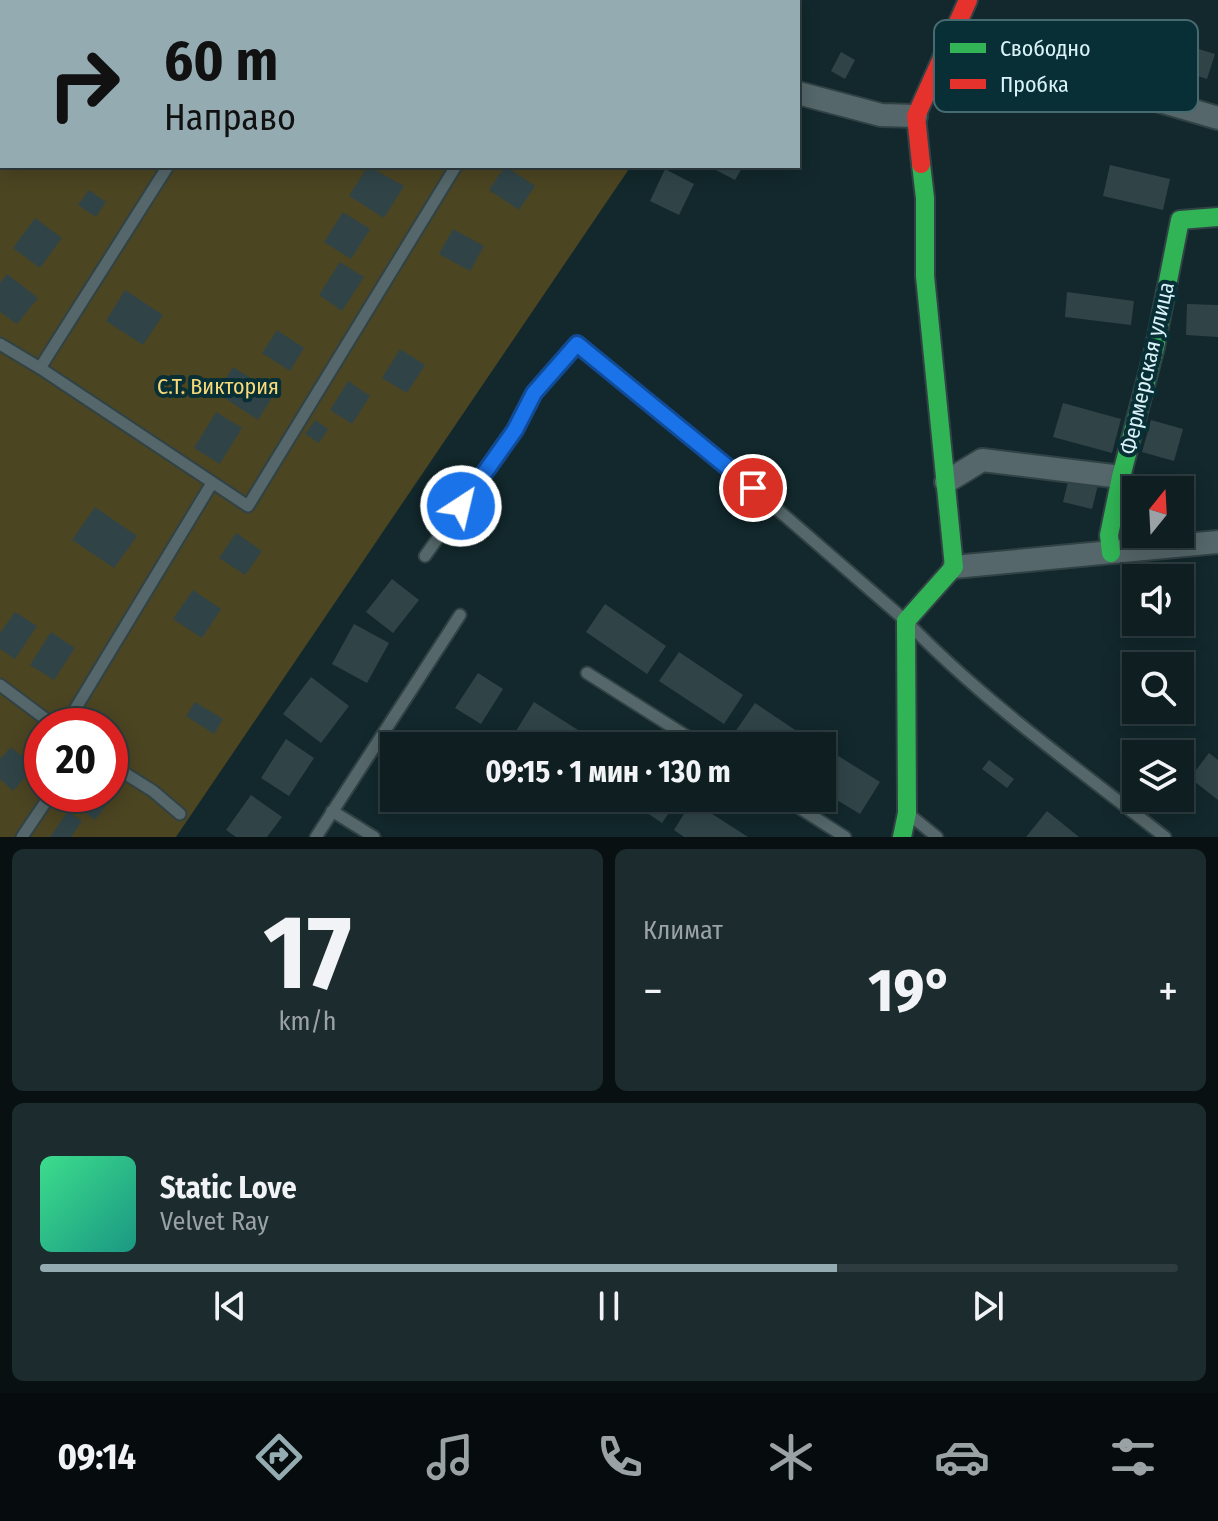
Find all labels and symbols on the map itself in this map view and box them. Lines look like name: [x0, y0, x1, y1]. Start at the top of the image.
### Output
legend: [934, 20, 1198, 112]
text: Свободно: [1000, 35, 1091, 62]
text: Пробка: [1000, 71, 1069, 98]
street label: Фермерская улица: [1114, 279, 1180, 457]
park label: С.Т. Виктория: [157, 373, 279, 400]
pin: [719, 454, 787, 522]
position arrow: [419, 464, 503, 548]
north arrow: [1122, 476, 1194, 548]
speed limit sign: 20: [24, 708, 128, 812]

